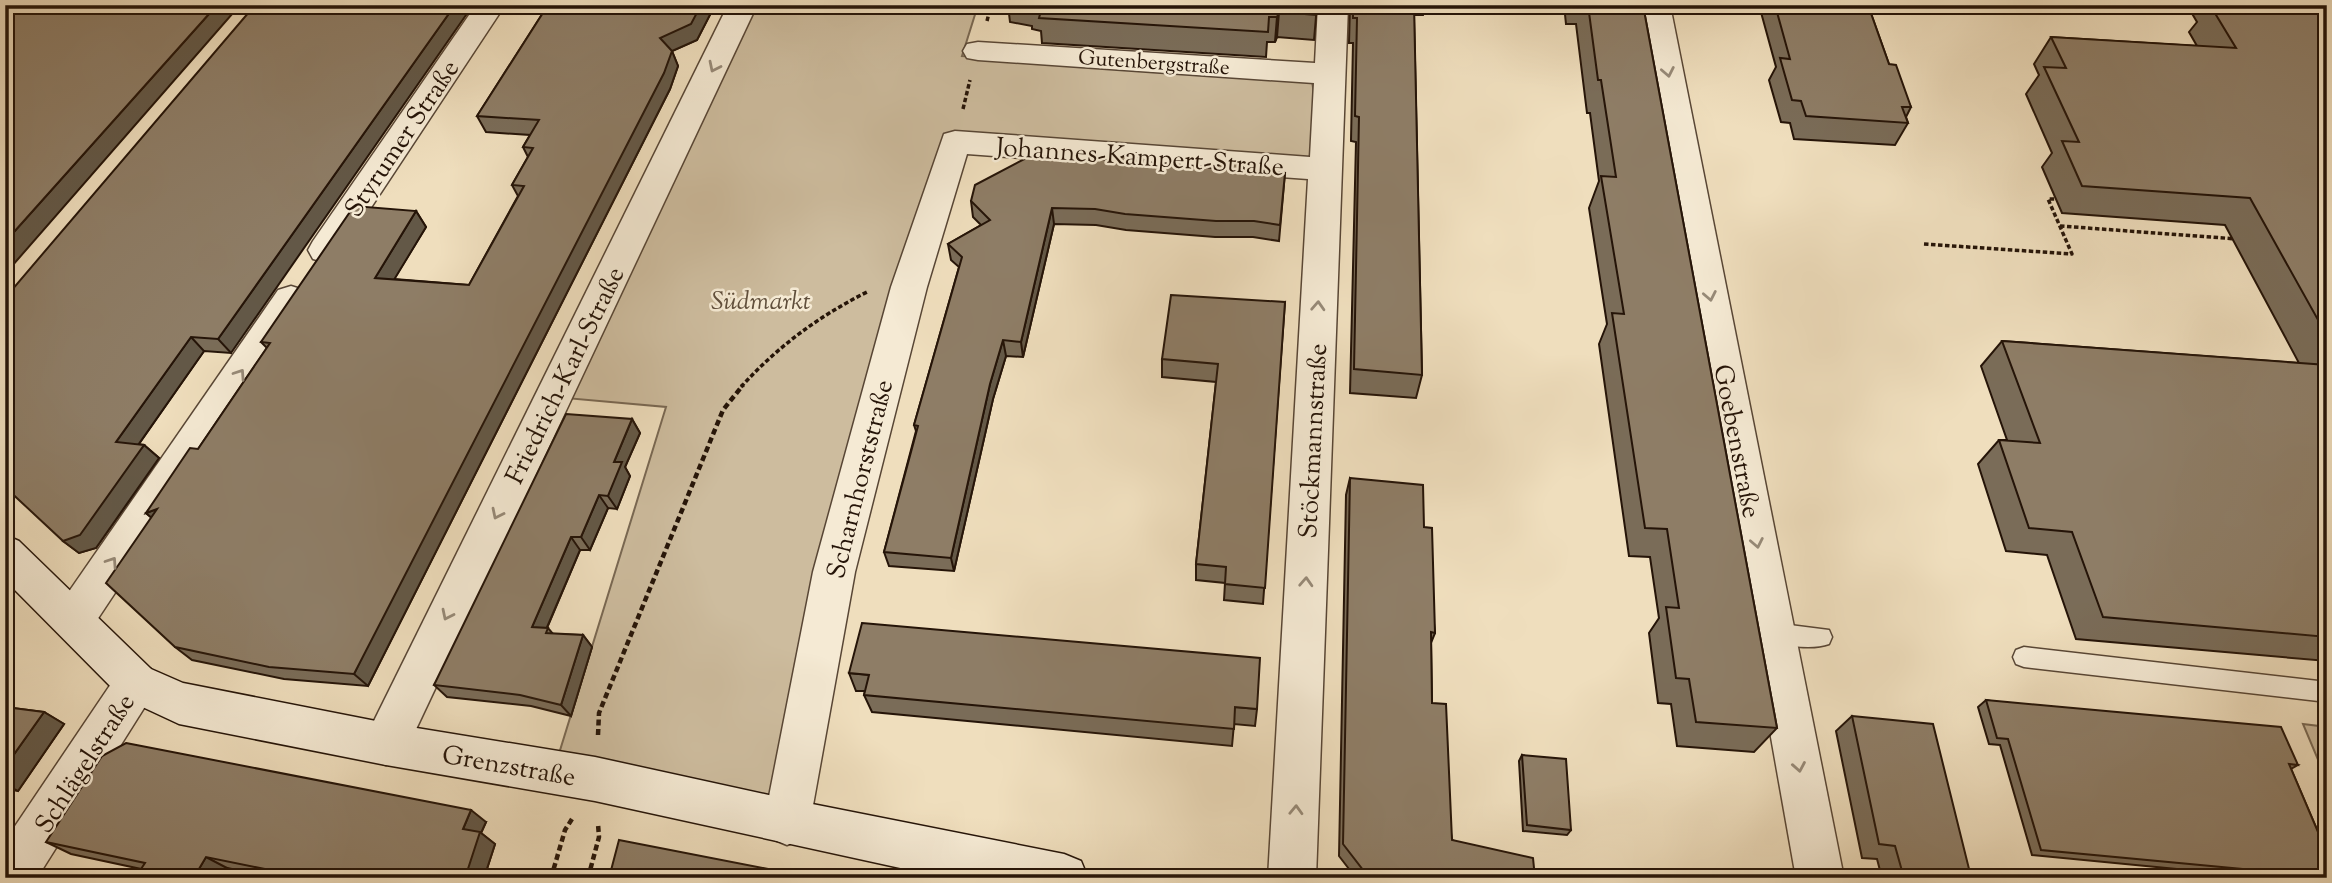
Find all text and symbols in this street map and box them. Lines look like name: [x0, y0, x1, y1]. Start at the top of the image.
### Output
street label: Gutenbergstraße: [1077, 44, 1231, 84]
street label: Styrumer Straße: [337, 53, 469, 225]
one-way arrow: [708, 60, 722, 72]
one-way arrow: [1660, 66, 1675, 78]
street label: Johannes-Kampert-Straße: [993, 130, 1285, 187]
street label: Friedrich-Karl-Straße: [497, 261, 635, 491]
park label: Südmarkt: [711, 284, 811, 321]
one-way arrow: [1702, 290, 1717, 302]
one-way arrow: [1311, 300, 1326, 311]
street label: Stöckmannstraße: [1291, 343, 1338, 540]
street label: Goebenstraße: [1703, 362, 1769, 521]
one-way arrow: [232, 369, 244, 382]
street label: Scharnhorststraße: [819, 376, 904, 583]
one-way arrow: [491, 507, 505, 519]
one-way arrow: [1749, 537, 1764, 549]
one-way arrow: [104, 557, 116, 570]
one-way arrow: [1298, 577, 1313, 588]
one-way arrow: [441, 608, 455, 620]
street label: Schlägelstraße: [27, 687, 145, 841]
street label: Grenzstraße: [439, 738, 578, 797]
one-way arrow: [1791, 761, 1806, 773]
one-way arrow: [1288, 804, 1303, 815]

